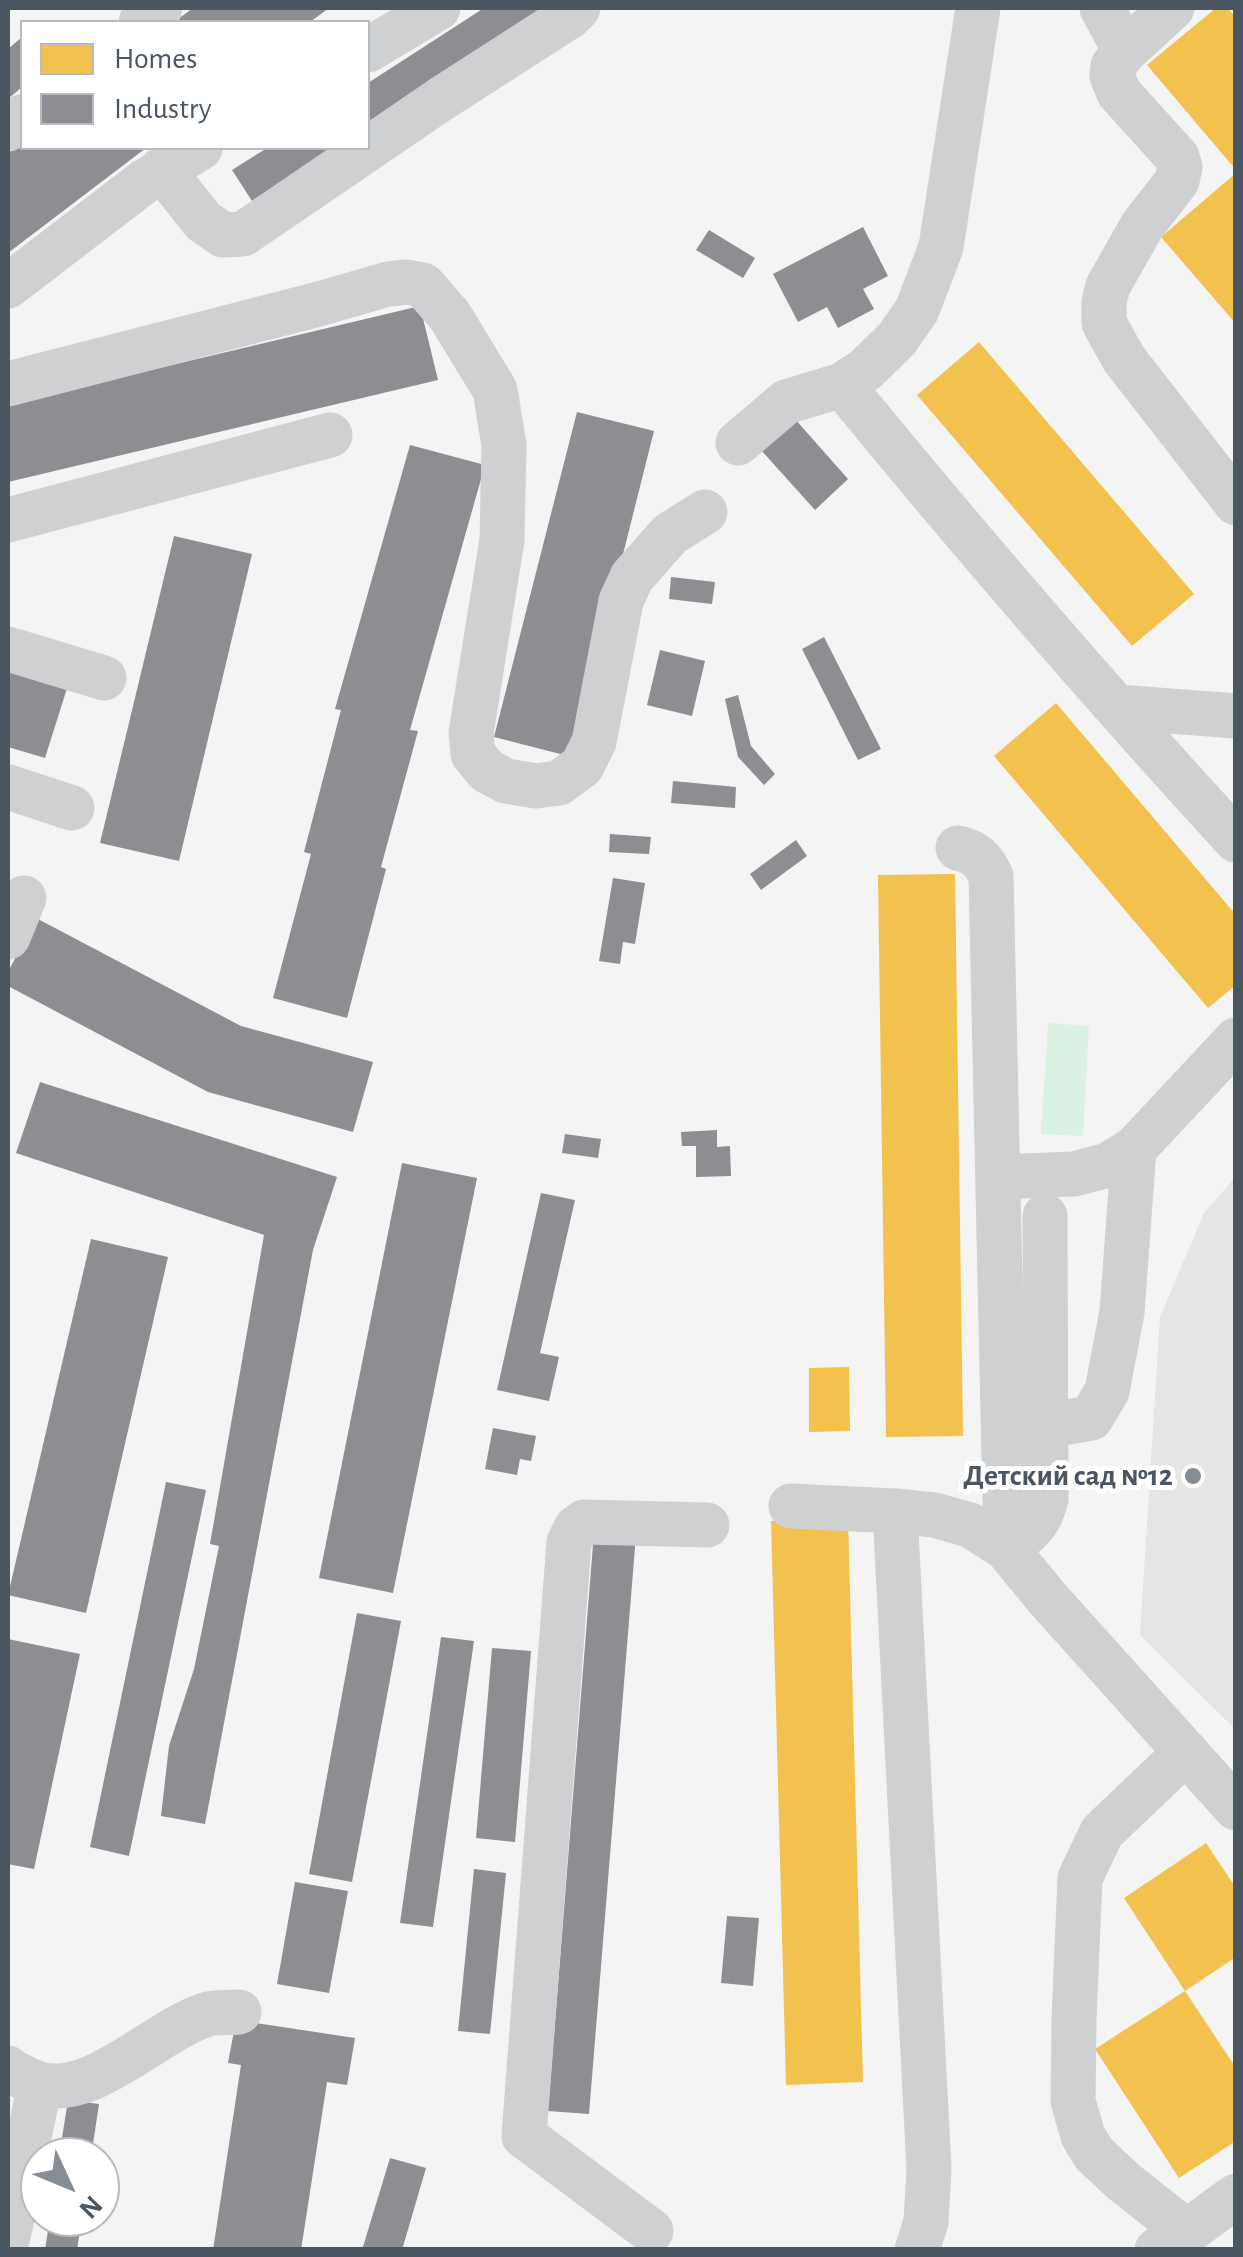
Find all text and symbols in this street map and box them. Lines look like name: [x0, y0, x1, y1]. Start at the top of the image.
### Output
legend: [20, 20, 370, 150]
text: Homes: [114, 44, 197, 74]
text: Industry: [114, 94, 212, 124]
place label: Детский сад №12: [963, 1458, 1173, 1494]
marker: Детский сад №12: [1182, 1465, 1204, 1487]
north arrow: [20, 2137, 120, 2237]
text: N: [73, 2190, 107, 2223]

